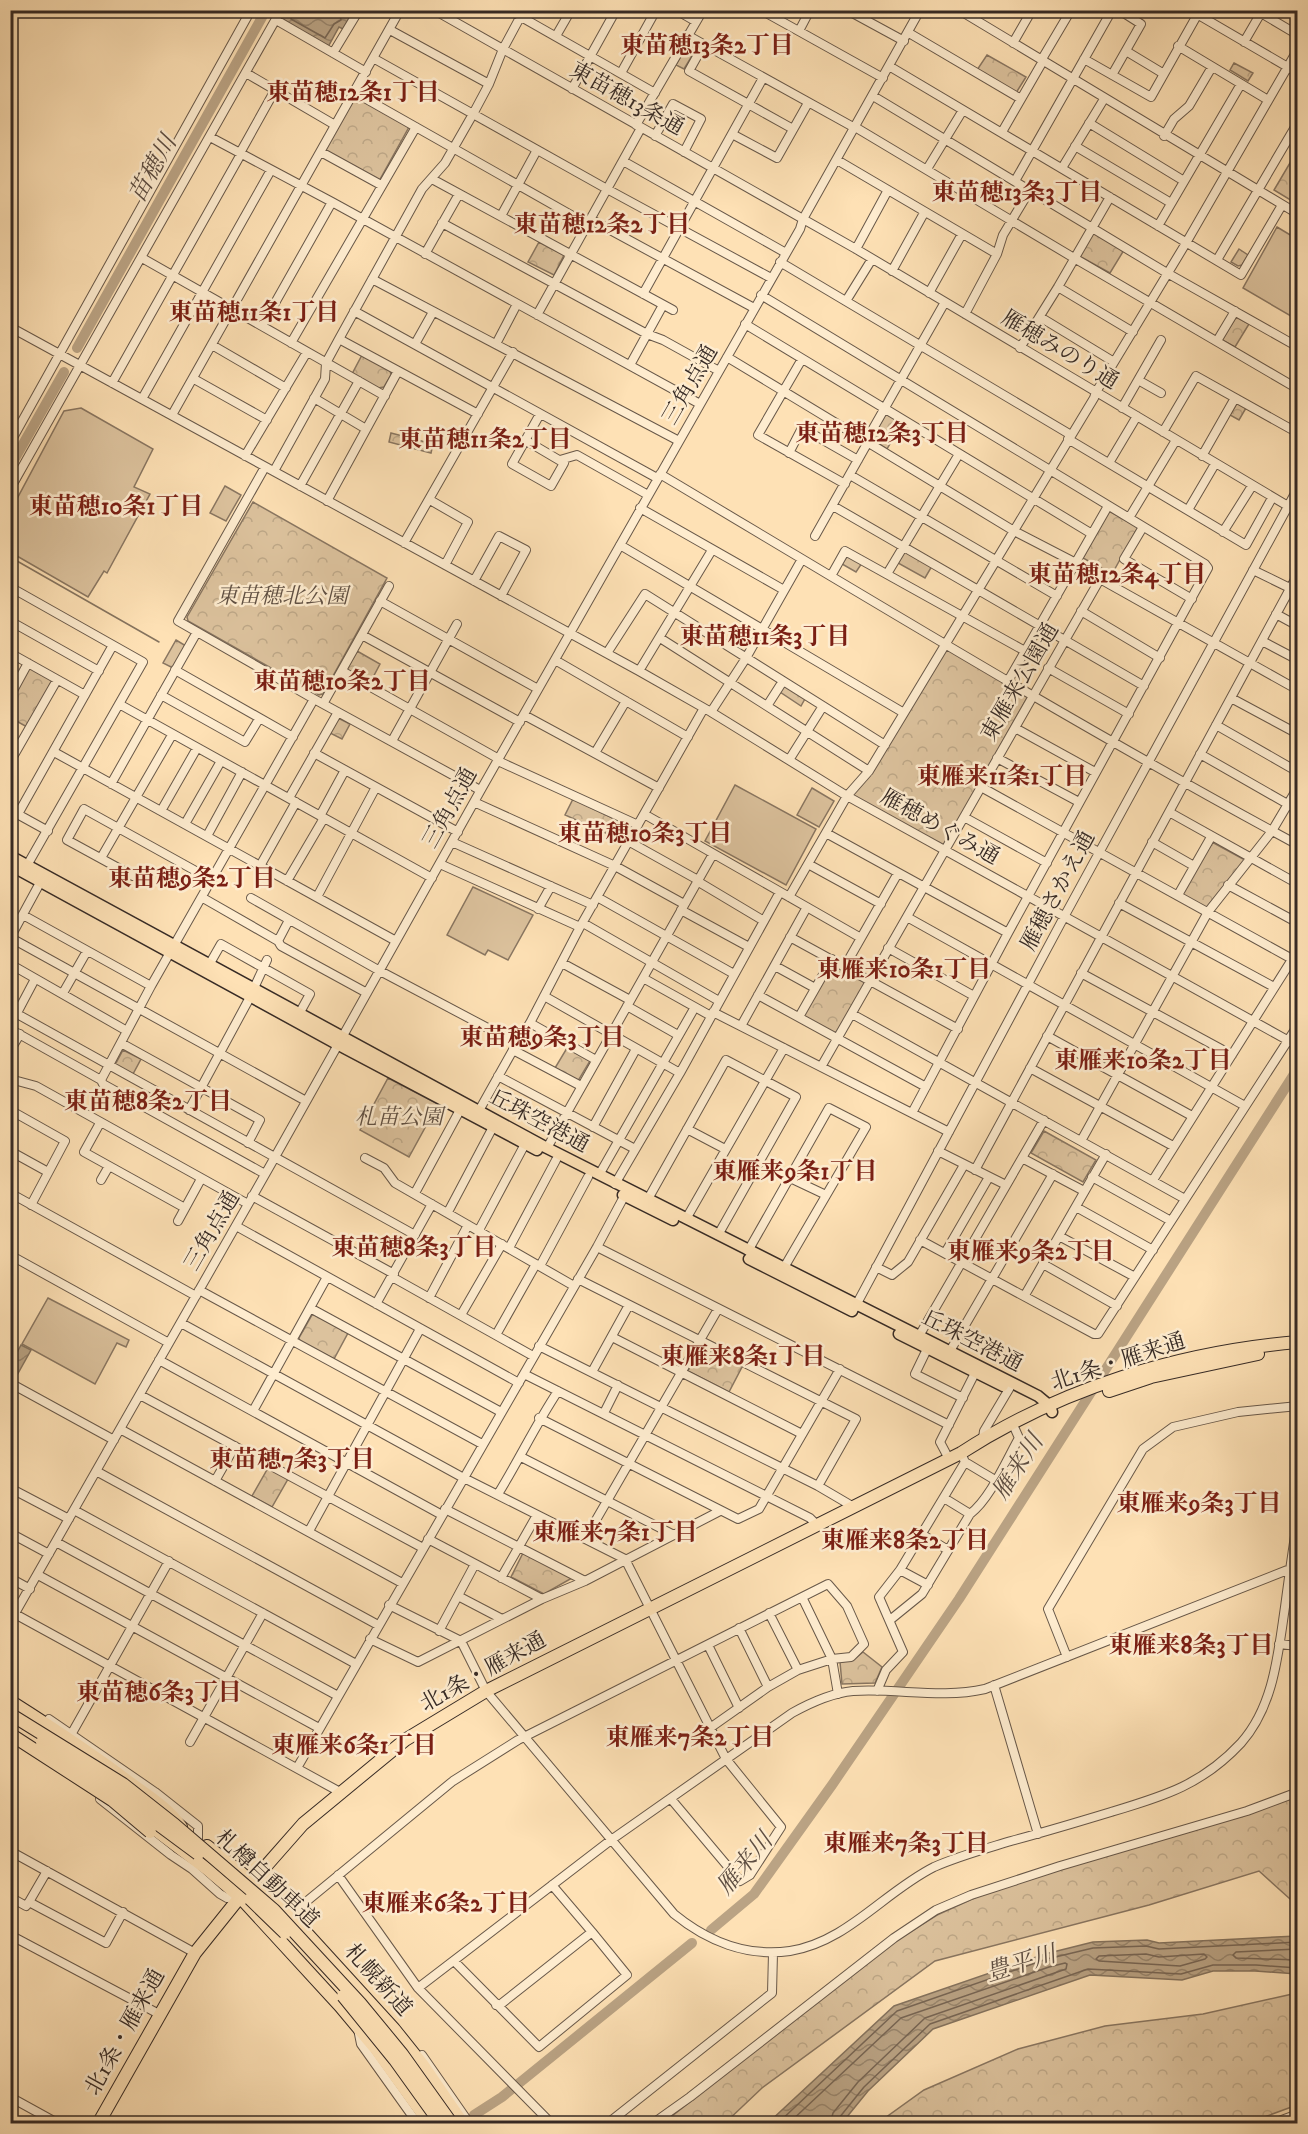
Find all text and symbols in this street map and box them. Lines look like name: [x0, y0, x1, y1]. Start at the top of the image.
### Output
district label: 東苗穂13条2丁目: [620, 31, 794, 61]
street label: 東苗穂13条通: [565, 57, 689, 141]
district label: 東苗穂12条1丁目: [266, 78, 440, 108]
water label: 苗穂川: [122, 128, 185, 208]
district label: 東苗穂13条3丁目: [932, 178, 1102, 208]
district label: 東苗穂12条2丁目: [514, 210, 690, 240]
district label: 東苗穂11条1丁目: [169, 298, 339, 328]
street label: 雁穂みのり通: [996, 304, 1124, 396]
street label: 三角点通: [656, 340, 724, 430]
district label: 東苗穂12条3丁目: [795, 419, 969, 449]
district label: 東苗穂11条2丁目: [398, 425, 572, 455]
district label: 東苗穂10条1丁目: [29, 492, 203, 522]
district label: 東苗穂12条4丁目: [1028, 560, 1206, 590]
park label: 東苗穂北公園: [216, 583, 351, 610]
street label: 東雁来公園通: [975, 618, 1065, 746]
district label: 東苗穂11条3丁目: [680, 622, 850, 652]
district label: 東苗穂10条2丁目: [253, 667, 431, 697]
district label: 東雁来11条1丁目: [917, 762, 1087, 792]
street label: 三角点通: [417, 763, 483, 853]
street label: 雁穂めぐみ通: [876, 783, 1004, 871]
district label: 東苗穂10条3丁目: [558, 819, 732, 849]
street label: 雁穂さかえ通: [1015, 826, 1101, 956]
district label: 東苗穂9条2丁目: [108, 864, 276, 894]
district label: 東雁来10条1丁目: [817, 955, 991, 985]
district label: 東苗穂9条3丁目: [460, 1023, 624, 1053]
district label: 東雁来10条2丁目: [1054, 1046, 1232, 1076]
street label: 丘珠空港通: [484, 1083, 594, 1159]
district label: 東苗穂8条2丁目: [64, 1087, 232, 1117]
park label: 札苗公園: [355, 1104, 446, 1131]
district label: 東雁来9条1丁目: [713, 1157, 877, 1187]
street label: 三角点通: [178, 1186, 246, 1276]
district label: 東苗穂8条3丁目: [332, 1233, 496, 1263]
district label: 東雁来9条2丁目: [947, 1237, 1115, 1267]
street label: 丘珠空港通: [917, 1304, 1027, 1378]
street label: 北1条・雁来通: [1047, 1328, 1189, 1396]
district label: 東雁来8条1丁目: [661, 1342, 825, 1372]
water label: 雁来川: [986, 1426, 1052, 1505]
district label: 東苗穂7条3丁目: [209, 1445, 375, 1475]
district label: 東雁来9条3丁目: [1117, 1489, 1281, 1519]
district label: 東雁来7条1丁目: [532, 1518, 698, 1548]
district label: 東雁来8条2丁目: [821, 1526, 989, 1556]
street label: 北1条・雁来通: [415, 1626, 551, 1718]
district label: 東雁来8条3丁目: [1109, 1631, 1273, 1661]
district label: 東苗穂6条3丁目: [76, 1678, 242, 1708]
district label: 東雁来7条2丁目: [606, 1723, 774, 1753]
district label: 東雁来6条1丁目: [271, 1731, 437, 1761]
street label: 札樽自動車道: [210, 1824, 324, 1934]
water label: 雁来川: [710, 1824, 782, 1901]
district label: 東雁来7条3丁目: [823, 1829, 989, 1859]
district label: 東雁来6条2丁目: [362, 1889, 530, 1919]
street label: 札幌新道: [339, 1938, 417, 2022]
water label: 豊平川: [982, 1938, 1063, 1989]
street label: 北1条・雁来通: [79, 1964, 171, 2100]

